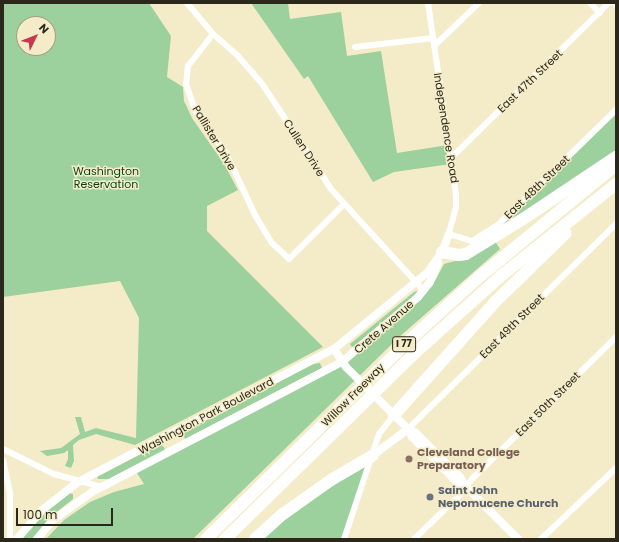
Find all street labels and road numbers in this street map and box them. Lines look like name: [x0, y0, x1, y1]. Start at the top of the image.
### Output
street label: East 47th Street: [495, 47, 565, 115]
street label: Independence Road: [431, 72, 461, 184]
street label: Pallister Drive: [190, 103, 238, 173]
street label: Cullen Drive: [281, 117, 327, 179]
street label: East 48th Street: [502, 152, 572, 222]
street label: East 49th Street: [477, 291, 547, 361]
street label: Crete Avenue: [352, 298, 416, 356]
road number: I 77: [392, 336, 416, 352]
street label: Willow Freeway: [319, 361, 387, 429]
street label: East 50th Street: [513, 369, 583, 439]
street label: Washington Park Boulevard: [136, 375, 276, 457]

